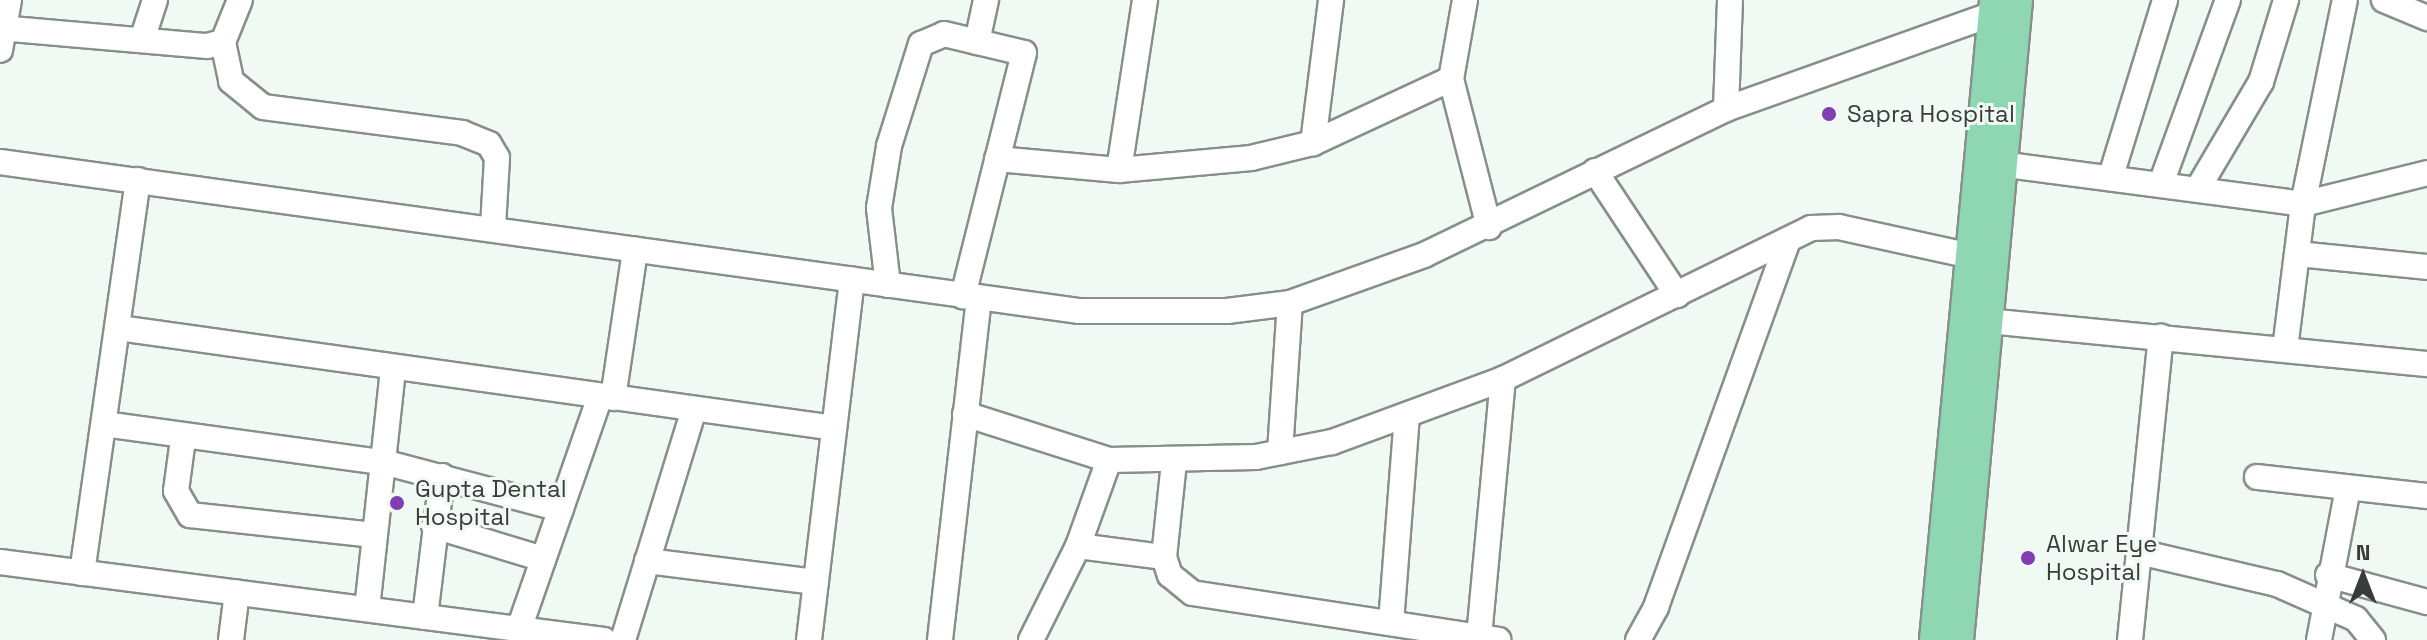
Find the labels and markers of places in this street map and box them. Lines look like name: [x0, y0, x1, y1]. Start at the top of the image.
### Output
place label: Sapra Hospital: [1847, 100, 2015, 128]
marker: Sapra Hospital: [1818, 103, 1840, 125]
place label: Gupta Dental Hospital: [415, 475, 567, 531]
marker: Gupta Dental Hospital: [386, 492, 408, 514]
place label: Alwar Eye Hospital: [2046, 530, 2157, 586]
marker: Alwar Eye Hospital: [2017, 547, 2039, 569]

